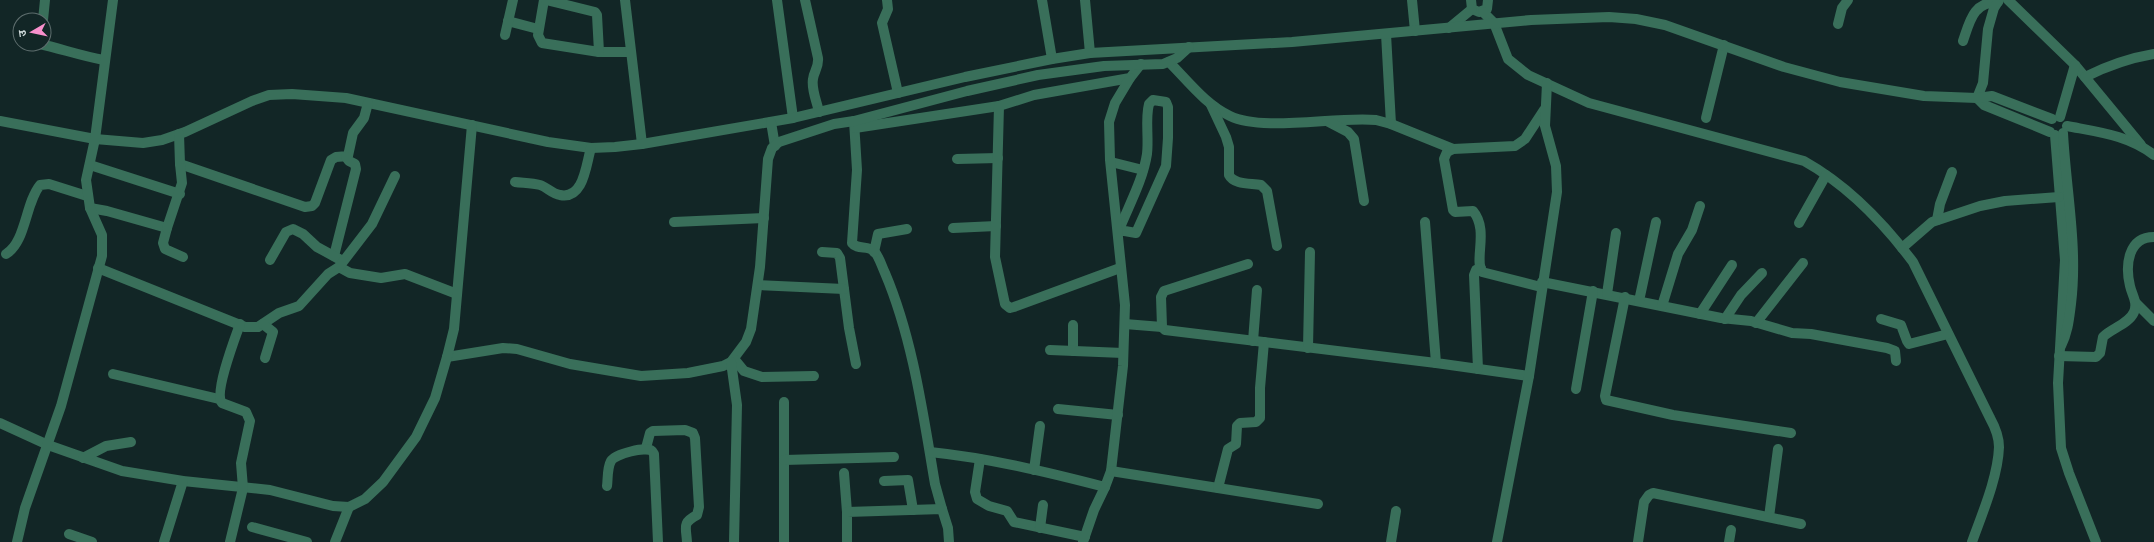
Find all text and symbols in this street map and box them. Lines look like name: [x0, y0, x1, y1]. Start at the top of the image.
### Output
north arrow: [12, 12, 52, 52]
text: उ: [15, 29, 29, 38]

